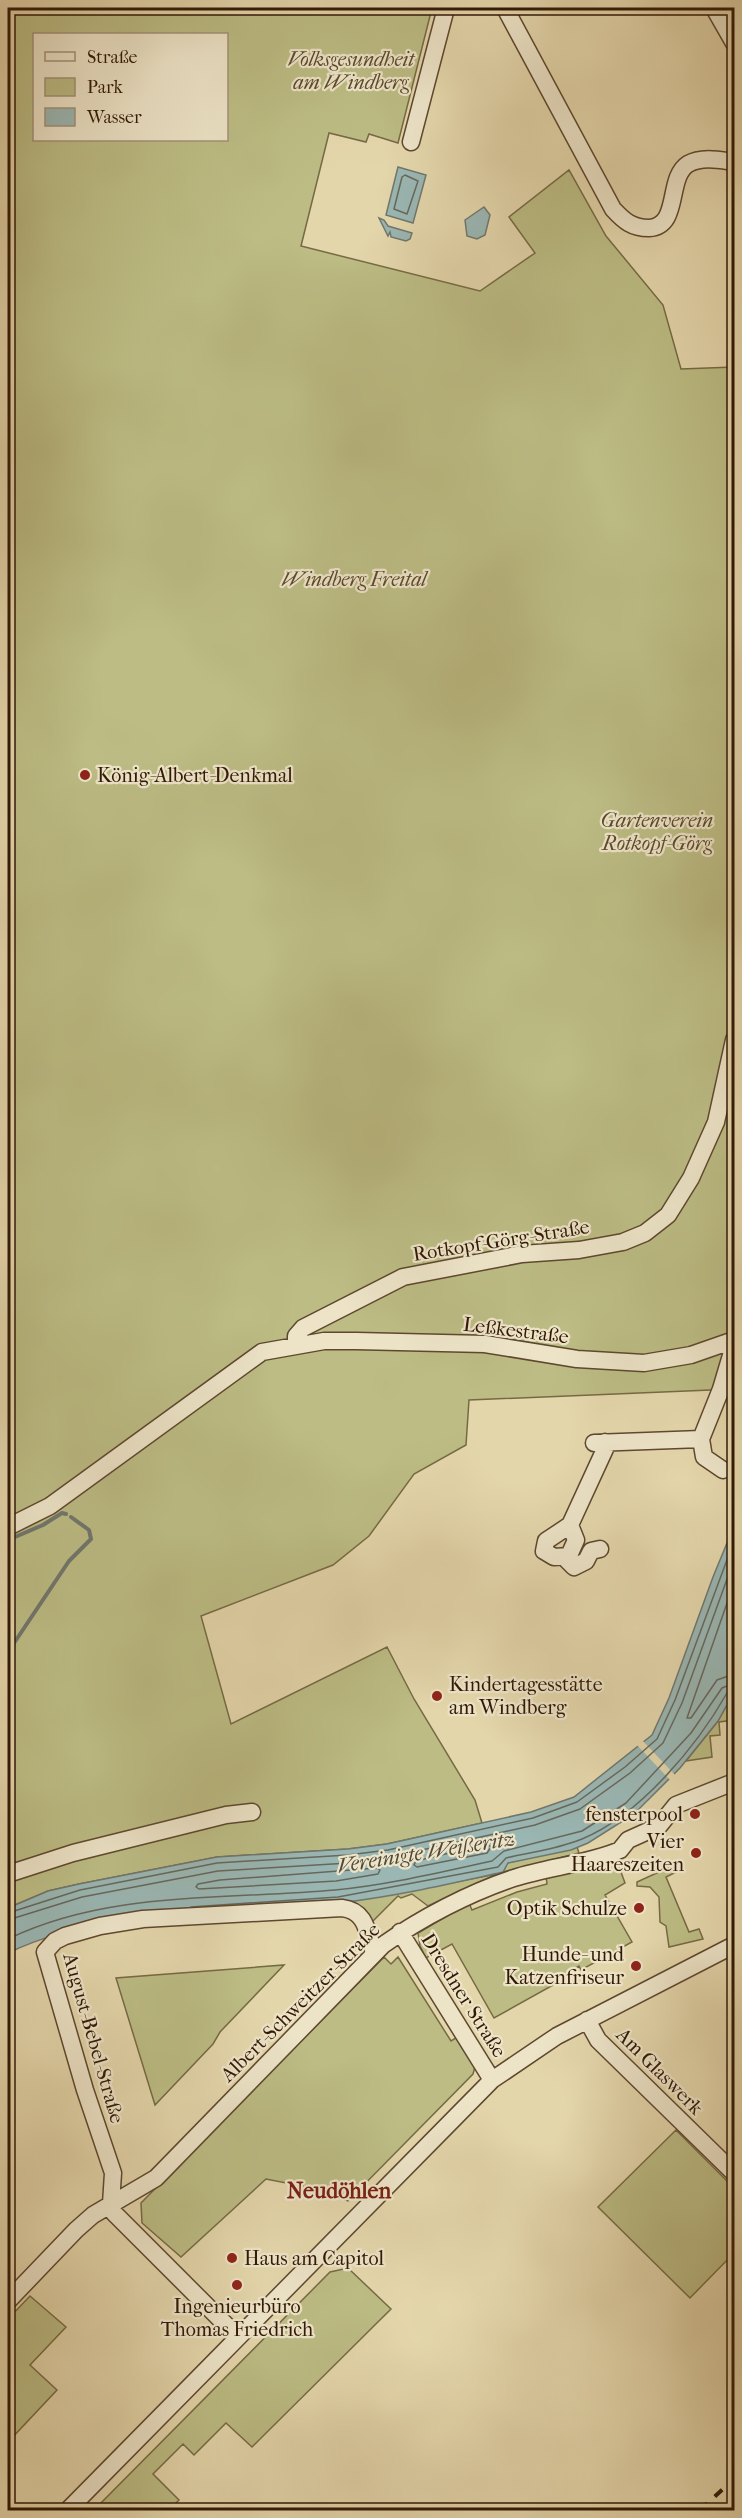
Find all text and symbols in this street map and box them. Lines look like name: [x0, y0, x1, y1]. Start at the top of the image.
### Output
legend: [33, 33, 228, 141]
text: Straße: [87, 47, 138, 68]
park label: Volksgesundheit am Windberg: [288, 48, 416, 94]
text: Park: [87, 77, 124, 98]
text: Wasser: [86, 107, 142, 128]
park label: Windberg Freital: [282, 568, 429, 591]
place label: König-Albert-Denkmal: [97, 764, 293, 787]
marker: König-Albert-Denkmal: [78, 768, 92, 782]
park label: Gartenverein Rotkopf-Görg: [600, 809, 713, 855]
street label: Rotkopf-Görg-Straße: [411, 1215, 591, 1266]
street label: Leßkestraße: [462, 1313, 570, 1348]
place label: Kindertagesstätte am Windberg: [449, 1673, 603, 1719]
marker: Kindertagesstätte am Windberg: [430, 1689, 444, 1703]
place label: fensterpool: [585, 1803, 683, 1826]
marker: fensterpool: [688, 1807, 702, 1821]
water label: Vereinigte Weißeritz: [335, 1826, 517, 1878]
place label: Vier Haareszeiten: [571, 1830, 684, 1876]
marker: Vier Haareszeiten: [689, 1846, 703, 1860]
place label: Optik Schulze: [507, 1897, 627, 1920]
marker: Optik Schulze: [632, 1901, 646, 1915]
street label: Albert-Schweitzer-Straße: [215, 1918, 385, 2087]
street label: Dresdner Straße: [416, 1929, 511, 2062]
place label: Hunde- und Katzenfriseur: [504, 1943, 625, 1989]
street label: August-Bebel-Straße: [58, 1949, 129, 2126]
marker: Hunde- und Katzenfriseur: [629, 1959, 643, 1973]
street label: Am Glaswerk: [611, 2022, 708, 2120]
district label: Neudöhlen: [287, 2178, 391, 2204]
place label: Haus am Capitol: [244, 2247, 385, 2270]
marker: Haus am Capitol: [225, 2251, 239, 2265]
marker: Ingenieurbüro Thomas Friedrich: [230, 2278, 244, 2292]
place label: Ingenieurbüro Thomas Friedrich: [161, 2295, 314, 2341]

